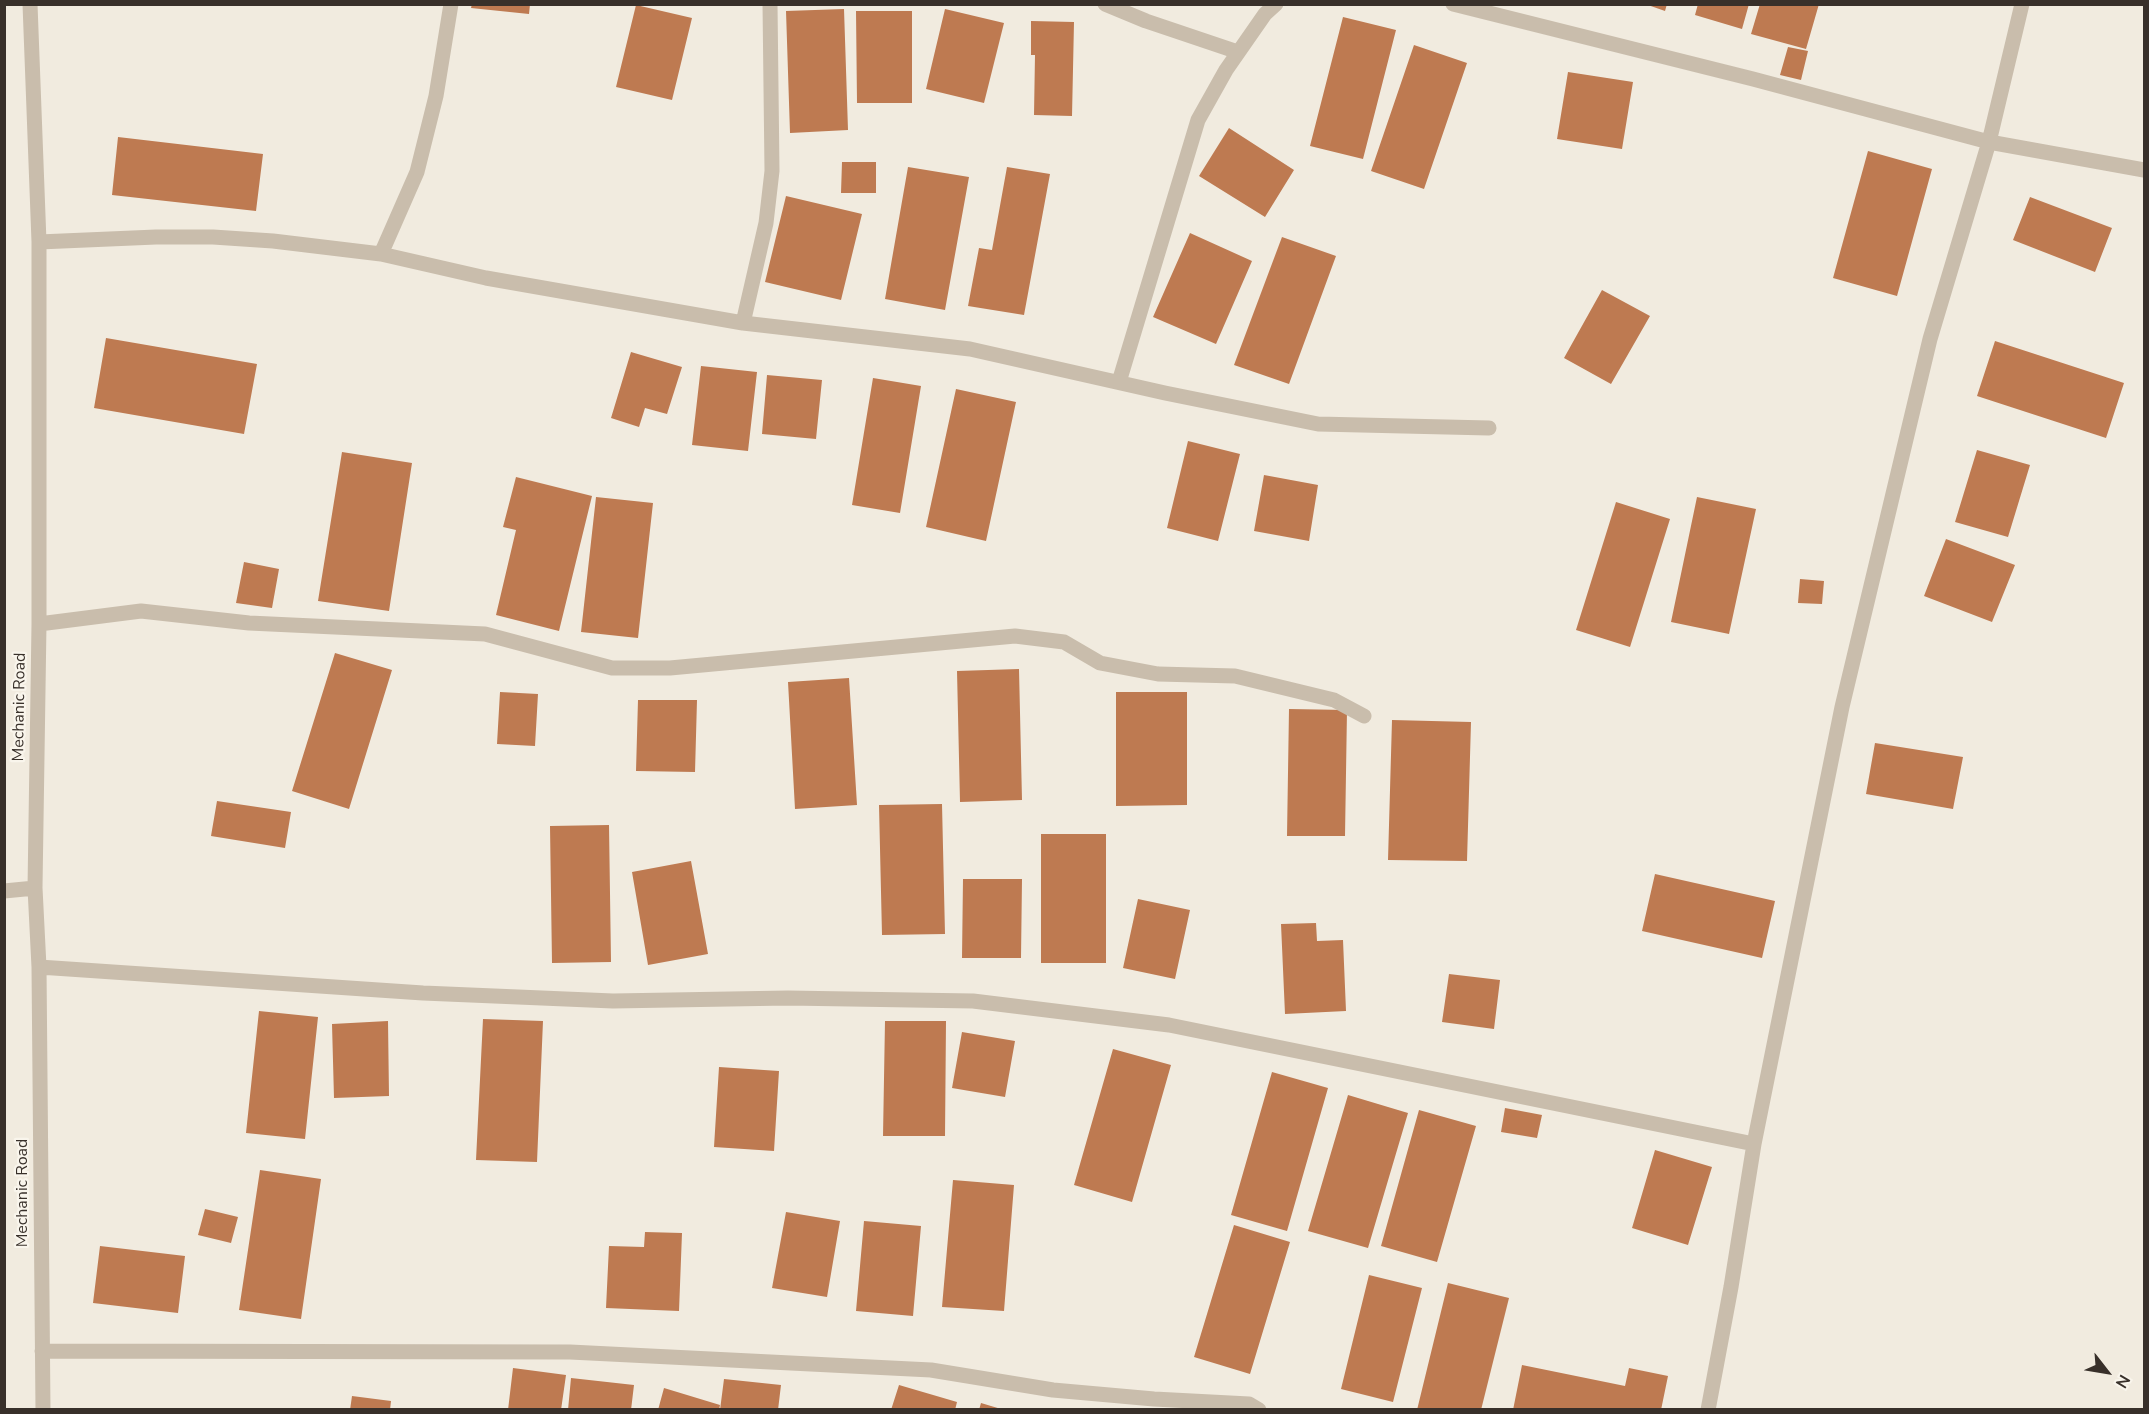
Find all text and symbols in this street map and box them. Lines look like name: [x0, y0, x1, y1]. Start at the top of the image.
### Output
street label: Mechanic Road: [9, 652, 31, 762]
street label: Mechanic Road: [13, 1139, 33, 1247]
north arrow: [2077, 1342, 2137, 1402]
text: N: [2110, 1370, 2135, 1392]

